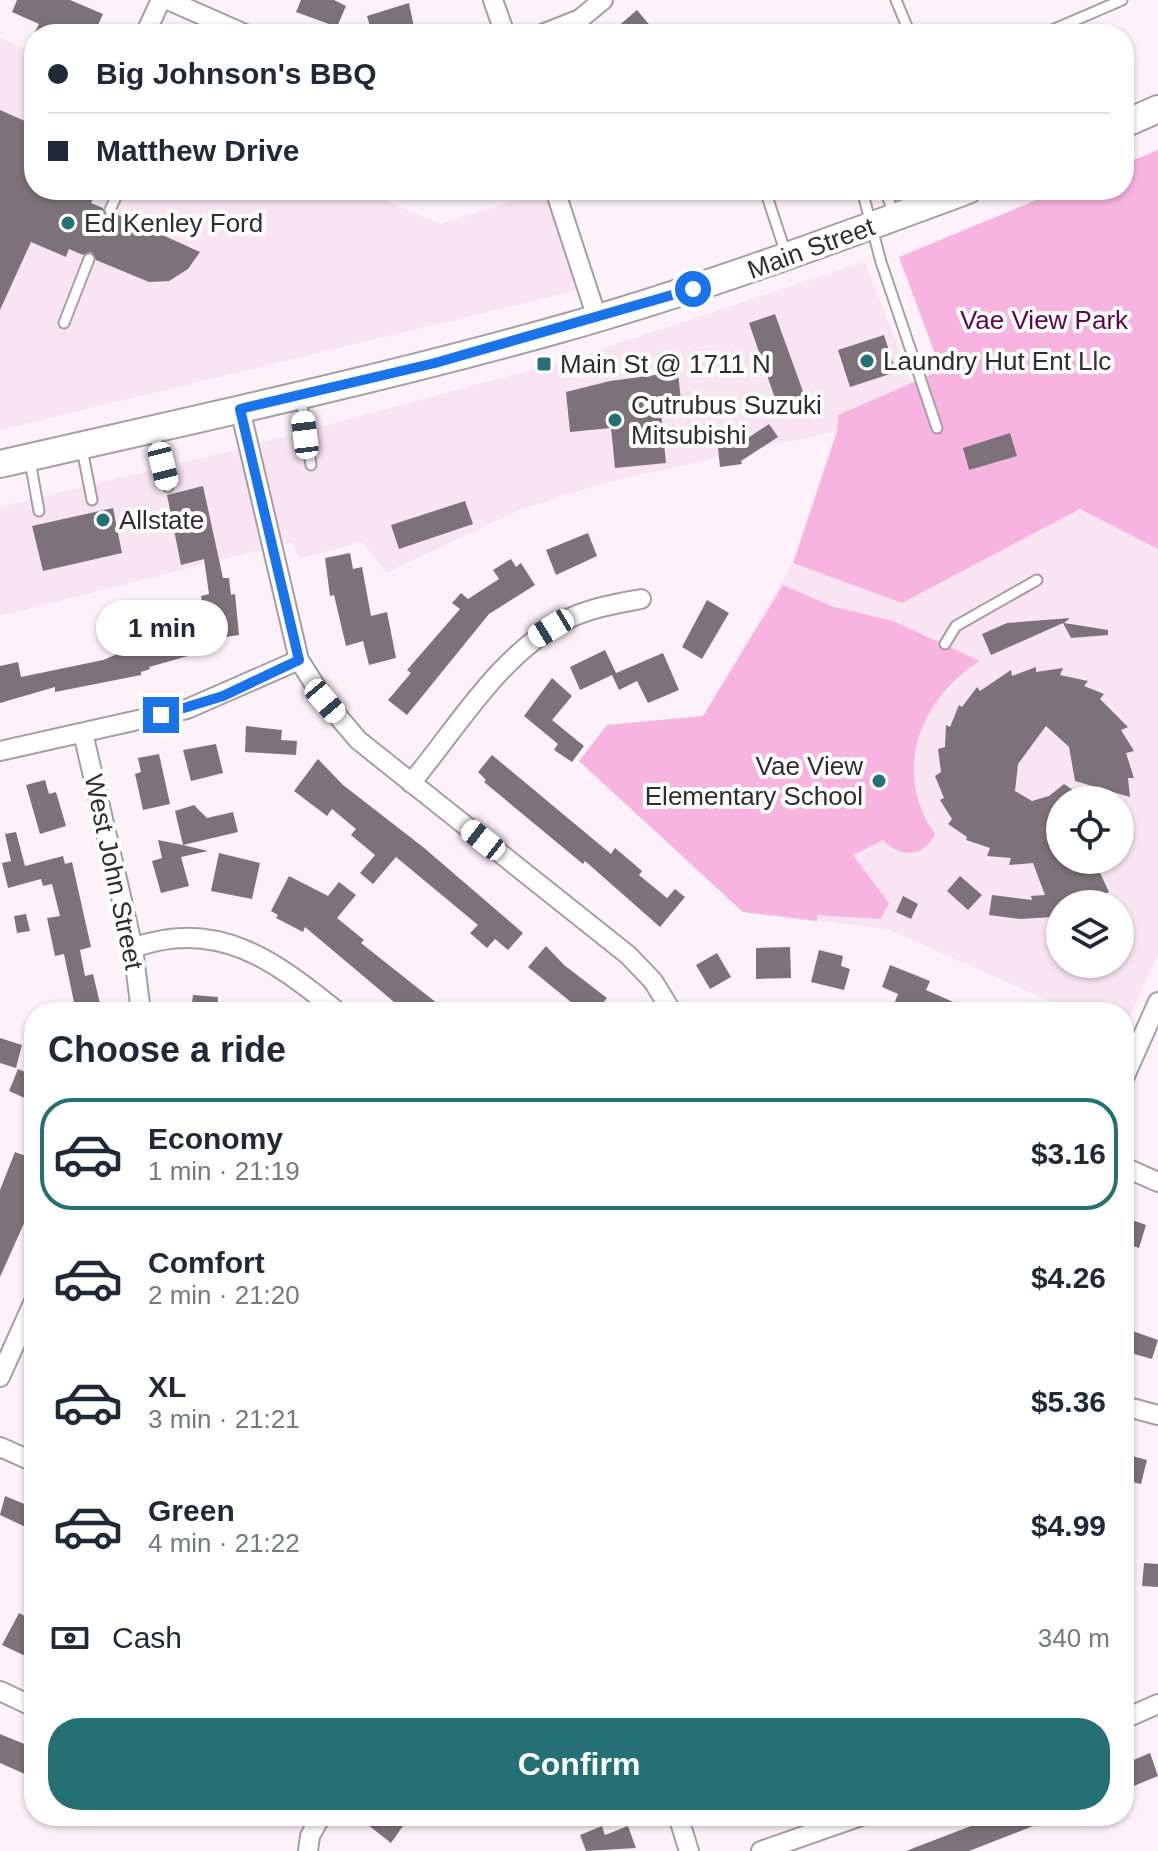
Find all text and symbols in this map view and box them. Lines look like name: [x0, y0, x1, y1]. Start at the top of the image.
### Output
text: Big Johnson's BBQ: [96, 57, 376, 90]
text: Matthew Drive: [96, 134, 299, 167]
place label: Ed Kenley Ford: [84, 208, 263, 238]
street label: Main Street: [743, 211, 879, 285]
marker: Ed Kenley Ford: [59, 214, 77, 232]
route start: [675, 271, 711, 307]
park label: Vae View Park: [960, 305, 1129, 335]
place label: Laundry Hut Ent Llc: [883, 346, 1111, 376]
place label: Main St @ 1711 N: [560, 349, 771, 379]
marker: Laundry Hut Ent Llc: [858, 352, 876, 370]
marker: Main St @ 1711 N: [535, 355, 553, 373]
place label: Cutrubus Suzuki Mitsubishi: [631, 390, 822, 450]
car: [290, 410, 320, 460]
marker: Cutrubus Suzuki Mitsubishi: [606, 411, 624, 429]
car: [146, 440, 180, 492]
place label: Allstate: [119, 505, 204, 535]
marker: Allstate: [94, 511, 112, 529]
callout: 1 min: [95, 599, 227, 655]
car: [524, 605, 578, 651]
text: 1 min: [128, 613, 196, 643]
car: [300, 675, 350, 727]
route end: [143, 697, 179, 733]
place label: Vae View Elementary School: [645, 751, 863, 811]
street label: West John Street: [79, 772, 150, 973]
marker: Vae View Elementary School: [870, 772, 888, 790]
map controls: [1046, 786, 1134, 978]
button: locate: [1046, 786, 1134, 874]
car: [457, 816, 509, 864]
button: layers: [1046, 890, 1134, 978]
text: Choose a ride: [48, 1029, 286, 1070]
icon: car: [52, 1118, 124, 1190]
text: Economy: [148, 1122, 283, 1155]
text: $3.16: [1031, 1137, 1106, 1170]
text: 1 min · 21:19: [148, 1156, 300, 1186]
icon: car: [52, 1242, 124, 1314]
text: Comfort: [148, 1246, 265, 1279]
text: $4.26: [1031, 1261, 1106, 1294]
text: 2 min · 21:20: [148, 1280, 300, 1310]
icon: car: [52, 1366, 124, 1438]
text: XL: [148, 1370, 186, 1403]
text: $5.36: [1031, 1385, 1106, 1418]
text: 3 min · 21:21: [148, 1404, 300, 1434]
icon: car: [52, 1490, 124, 1562]
text: Green: [148, 1494, 235, 1527]
text: $4.99: [1031, 1509, 1106, 1542]
text: 4 min · 21:22: [148, 1528, 300, 1558]
icon: cash: [48, 1616, 92, 1660]
text: Cash: [112, 1621, 182, 1654]
text: 340 m: [1038, 1623, 1110, 1653]
button: Confirm: [48, 1718, 1110, 1810]

